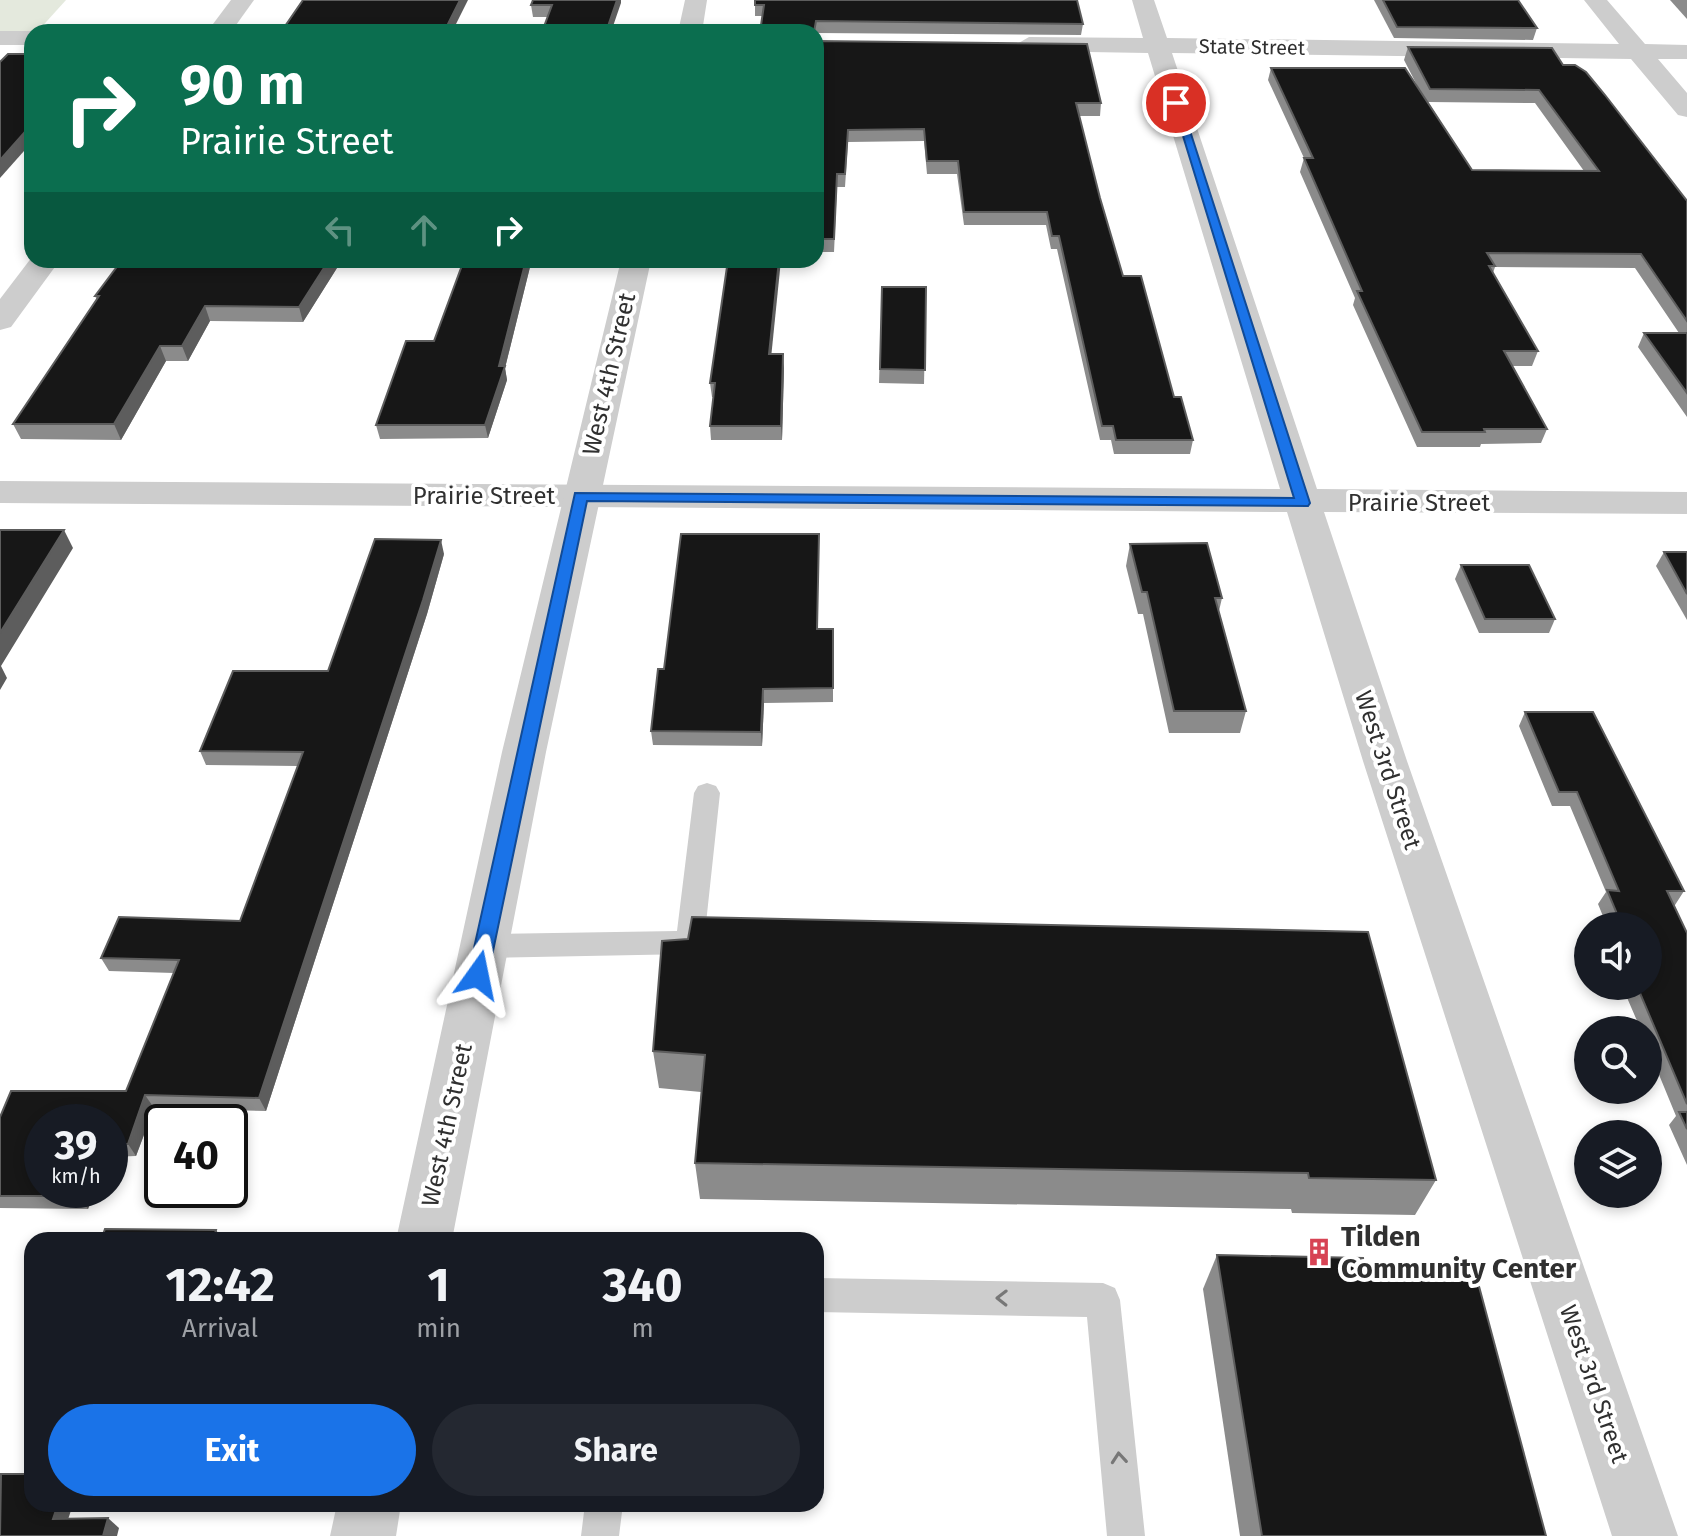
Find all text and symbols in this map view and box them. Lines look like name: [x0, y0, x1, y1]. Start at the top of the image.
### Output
street label: State Street: [1199, 34, 1306, 60]
text: 90 m: [180, 52, 305, 119]
icon: right: [48, 56, 152, 160]
pin: [1142, 69, 1210, 137]
icon: arrive: [1154, 81, 1198, 125]
text: Prairie Street: [180, 120, 393, 164]
icon: left: [318, 208, 362, 252]
icon: ahead: [402, 208, 446, 252]
icon: right: [486, 208, 530, 252]
street label: West 4th Street: [577, 290, 641, 458]
street label: Prairie Street: [413, 482, 555, 510]
street label: Prairie Street: [1348, 489, 1490, 517]
street label: West 3rd Street: [1349, 687, 1427, 853]
map controls: [1574, 912, 1662, 1208]
button: sound: [1574, 912, 1662, 1000]
position arrow: [436, 933, 520, 1017]
button: search: [1574, 1016, 1662, 1104]
street label: West 4th Street: [416, 1041, 478, 1209]
speed limit sign: 40: [144, 1104, 248, 1208]
button: layers: [1574, 1120, 1662, 1208]
text: 39: [55, 1122, 97, 1170]
text: km/h: [51, 1164, 101, 1188]
place label: Tilden Community Center: [1341, 1220, 1577, 1285]
building icon: Tilden Community Center: [1304, 1237, 1334, 1267]
text: 12:42: [165, 1256, 275, 1314]
text: 1: [427, 1256, 450, 1314]
text: 340: [602, 1256, 683, 1314]
one-way arrow: [995, 1289, 1008, 1307]
street label: West 3rd Street: [1554, 1301, 1634, 1467]
text: Arrival: [182, 1313, 258, 1344]
text: min: [416, 1313, 461, 1344]
text: m: [631, 1313, 654, 1344]
button: Exit: [48, 1404, 416, 1496]
button: Share: [432, 1404, 800, 1496]
one-way arrow: [1110, 1451, 1127, 1464]

